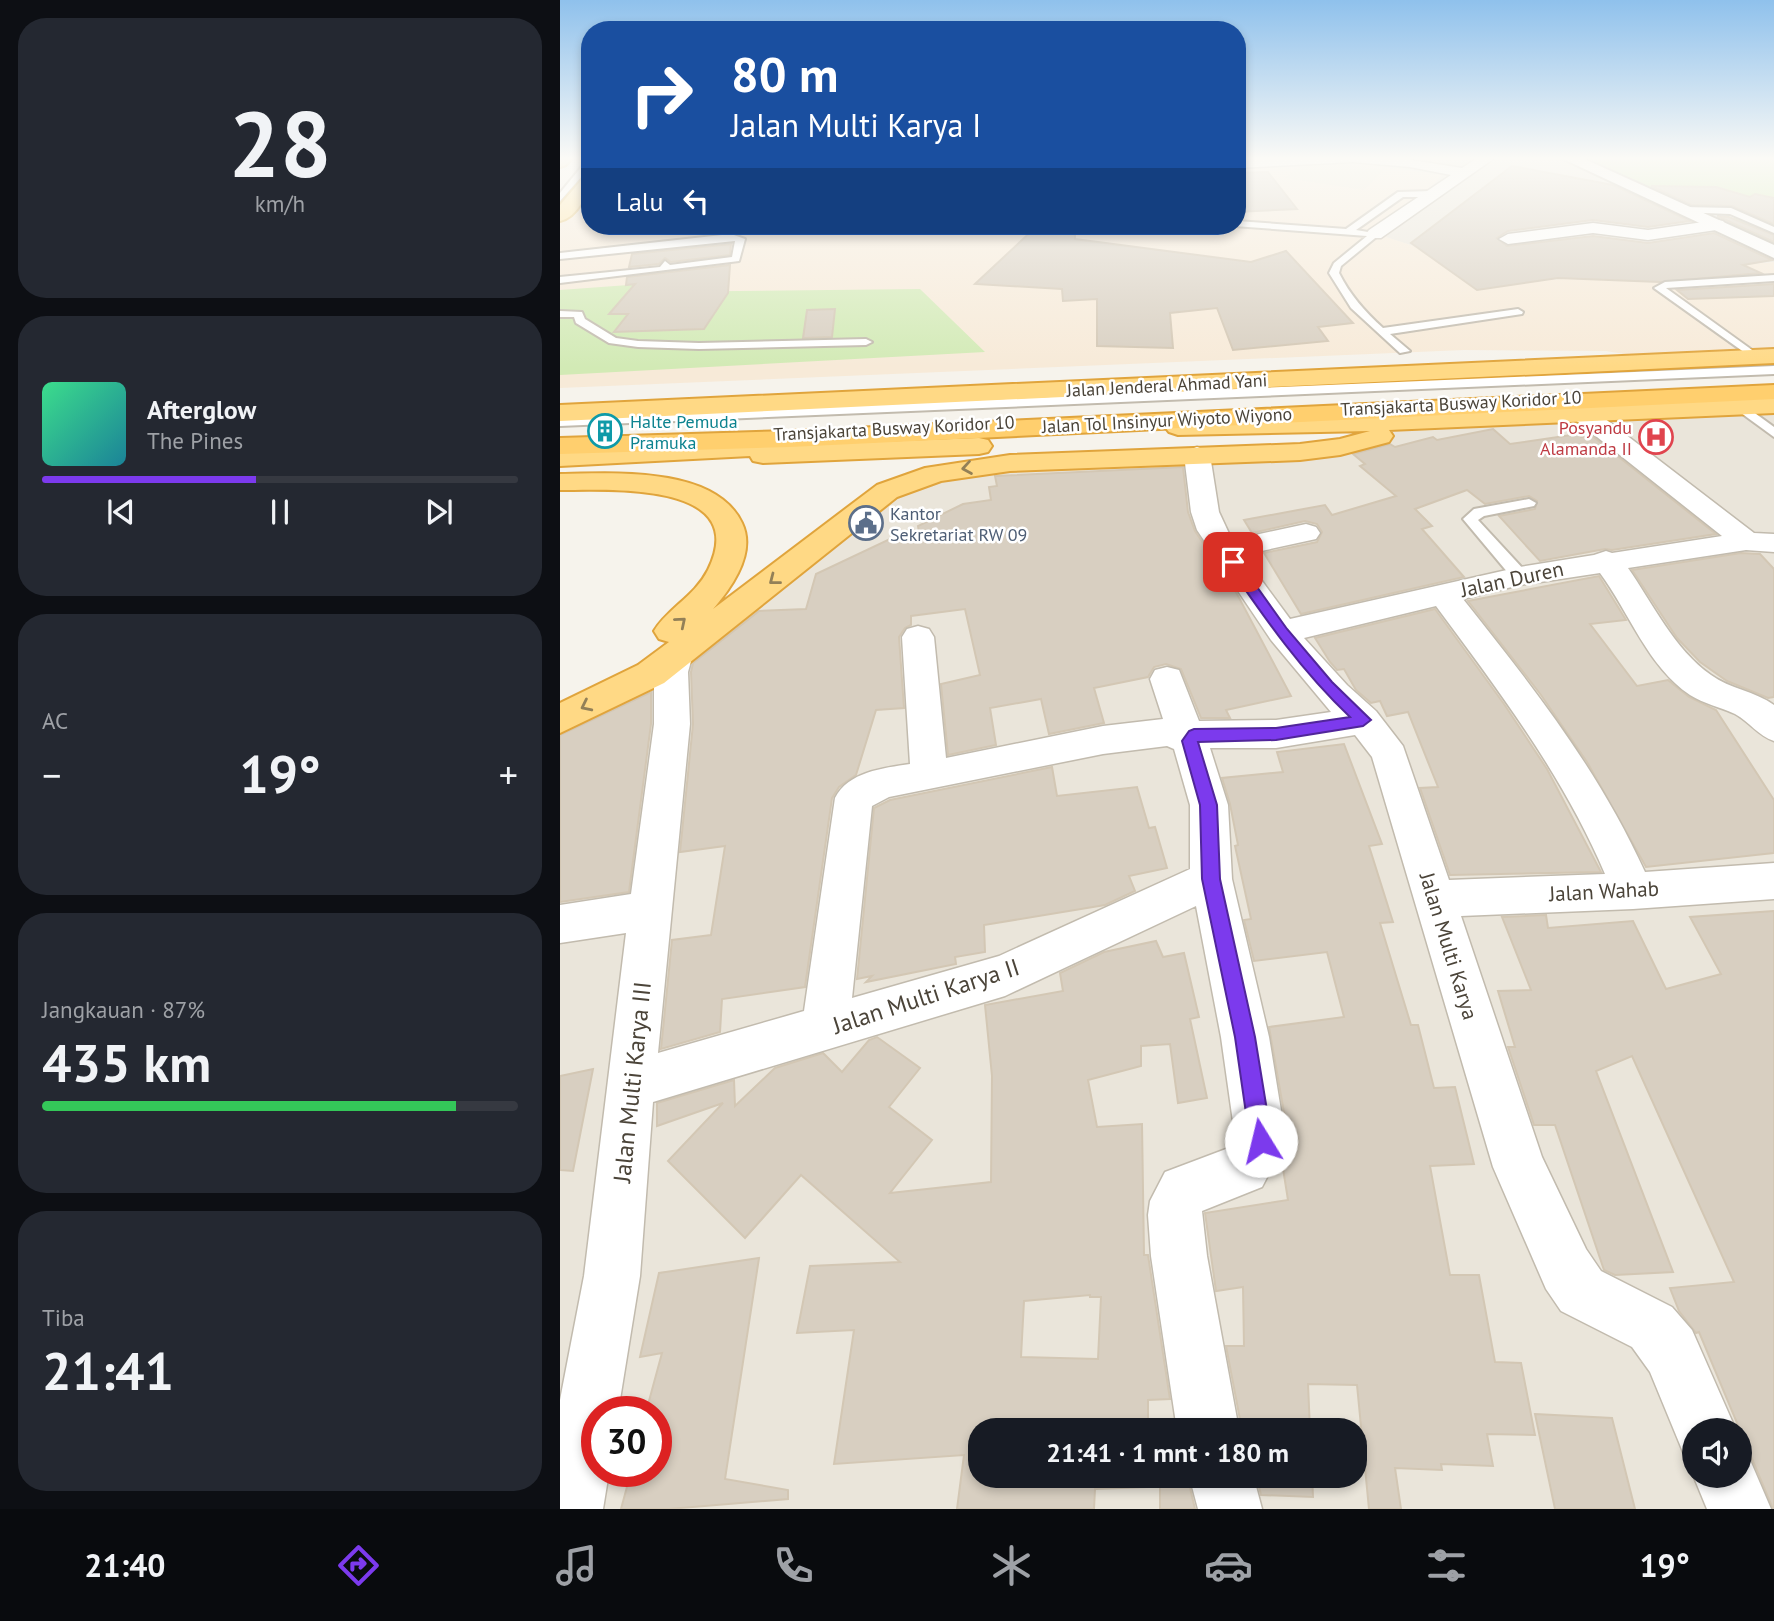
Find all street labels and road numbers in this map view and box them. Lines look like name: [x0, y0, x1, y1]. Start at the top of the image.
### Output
street label: Jalan Jenderal Ahmad Yani: [1065, 368, 1268, 402]
street label: Transjakarta Busway Koridor 10: [1340, 385, 1582, 421]
street label: Jalan Tol Insinyur Wiyoto Wiyono: [1040, 402, 1293, 438]
street label: Transjakarta Busway Koridor 10: [773, 410, 1015, 446]
street label: Jalan Duren: [1457, 555, 1566, 603]
street label: Jalan Multi Karya: [1413, 868, 1484, 1023]
street label: Jalan Wahab: [1547, 875, 1660, 907]
street label: Jalan Multi Karya II: [828, 951, 1023, 1041]
street label: Jalan Multi Karya III: [606, 980, 658, 1185]

